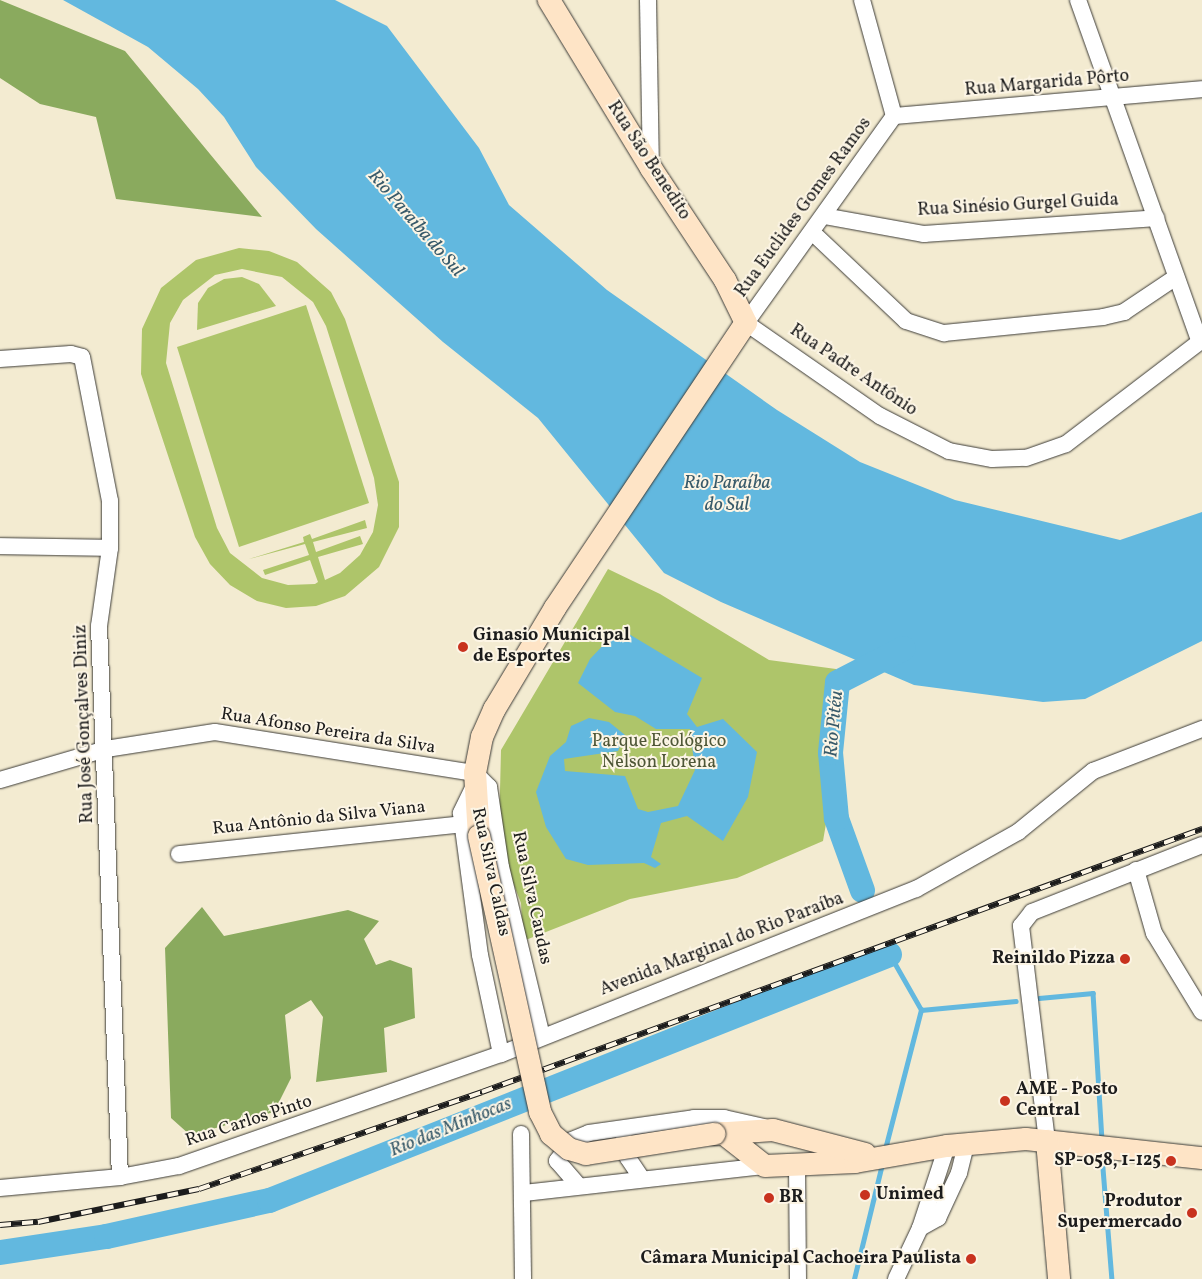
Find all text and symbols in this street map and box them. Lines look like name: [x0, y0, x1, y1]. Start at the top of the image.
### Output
street label: Rua Margarida Pôrto: [964, 66, 1130, 102]
street label: Rua São Benedito: [602, 97, 694, 225]
street label: Rua Euclides Gomes Ramos: [731, 114, 877, 302]
water label: Rio Paraíba do Sul: [362, 166, 468, 282]
street label: Rua Sinésio Gurgel Guida: [917, 190, 1119, 222]
street label: Rua Padre Antônio: [785, 320, 921, 422]
water label: Rio Paraíba do Sul: [684, 473, 770, 517]
street label: Rua José Gonçalves Diniz: [71, 624, 99, 824]
place label: Ginasio Municipal de Esportes: [473, 626, 630, 669]
marker: Ginasio Municipal de Esportes: [457, 641, 469, 653]
water label: Rio Pitéu: [821, 690, 849, 758]
street label: Rua Afonso Pereira da Silva: [219, 704, 437, 760]
park label: Parque Ecológico Nelson Lorena: [592, 732, 726, 774]
street label: Rua Antônio da Silva Viana: [211, 797, 427, 841]
street label: Rua Silva Caldas: [466, 806, 514, 938]
street label: Rua Silva Caudas: [506, 829, 556, 967]
street label: Avenida Marginal do Rio Paraíba: [597, 888, 847, 1002]
place label: Reinildo Pizza: [992, 948, 1115, 970]
marker: Reinildo Pizza: [1119, 953, 1131, 965]
place label: AME - Posto Central: [1016, 1080, 1119, 1122]
street label: Rua Carlos Pinto: [183, 1091, 315, 1153]
water label: Rio das Minhocas: [387, 1093, 515, 1163]
marker: AME - Posto Central: [998, 1094, 1012, 1108]
place label: SP-058, 1-125: [1054, 1150, 1161, 1172]
marker: SP-058, 1-125: [1165, 1155, 1177, 1167]
place label: Unimed: [876, 1184, 944, 1206]
place label: BR: [779, 1187, 804, 1209]
marker: Unimed: [858, 1188, 872, 1202]
marker: BR: [763, 1192, 775, 1204]
place label: Produtor Supermercado: [1058, 1192, 1182, 1234]
marker: Produtor Supermercado: [1186, 1207, 1198, 1219]
place label: Câmara Municipal Cachoeira Paulista: [641, 1248, 961, 1270]
marker: Câmara Municipal Cachoeira Paulista: [965, 1253, 977, 1265]

